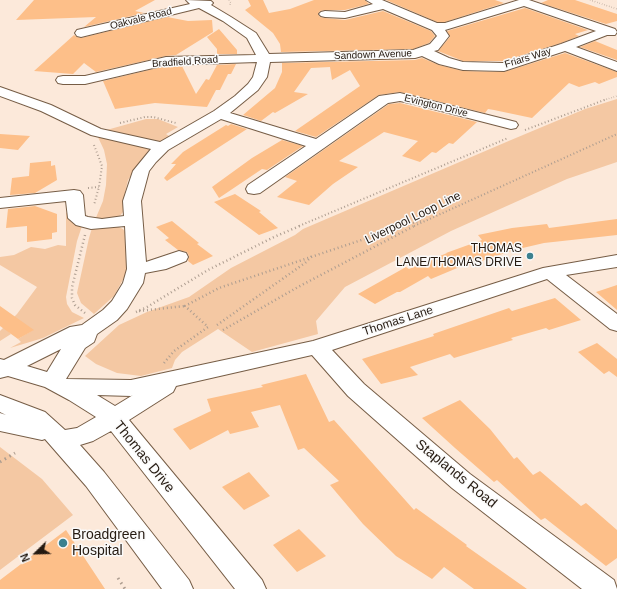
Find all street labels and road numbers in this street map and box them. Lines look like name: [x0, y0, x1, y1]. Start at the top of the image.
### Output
street label: Oakvale Road: [109, 6, 173, 32]
street label: Friars Way: [503, 45, 553, 71]
street label: Sandown Avenue: [334, 48, 412, 62]
street label: Bradfield Road: [152, 54, 218, 70]
street label: Evington Drive: [403, 92, 469, 120]
street label: Liverpool Loop Line: [363, 189, 463, 247]
street label: Thomas Lane: [361, 303, 435, 339]
street label: Thomas Drive: [110, 418, 178, 496]
street label: Staplands Road: [412, 436, 500, 512]

